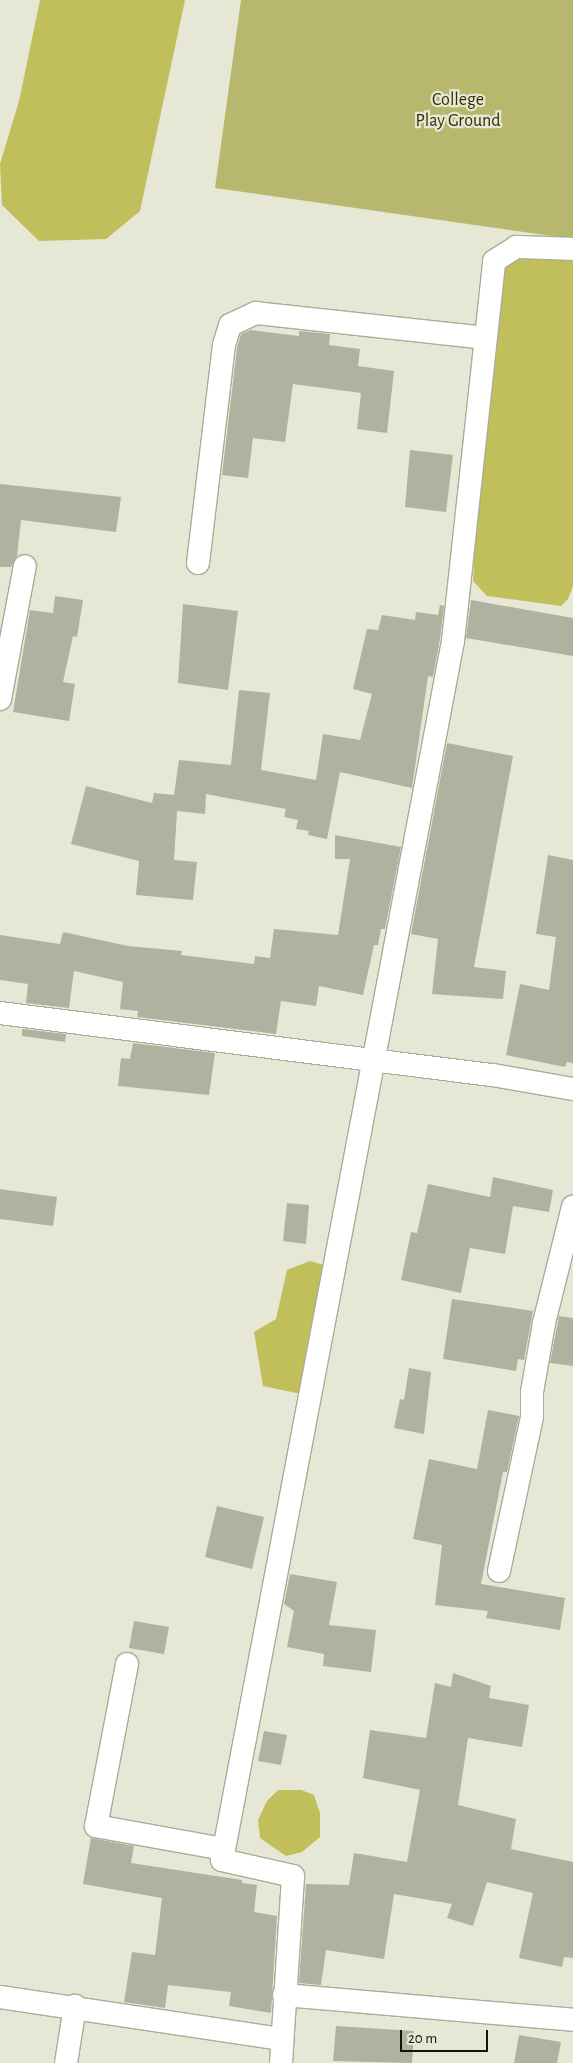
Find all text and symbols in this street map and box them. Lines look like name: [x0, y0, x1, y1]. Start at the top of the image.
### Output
park label: College Play Ground: [415, 90, 501, 132]
scale bar: [403, 2020, 490, 2052]
text: 20 m: [408, 2031, 437, 2046]

